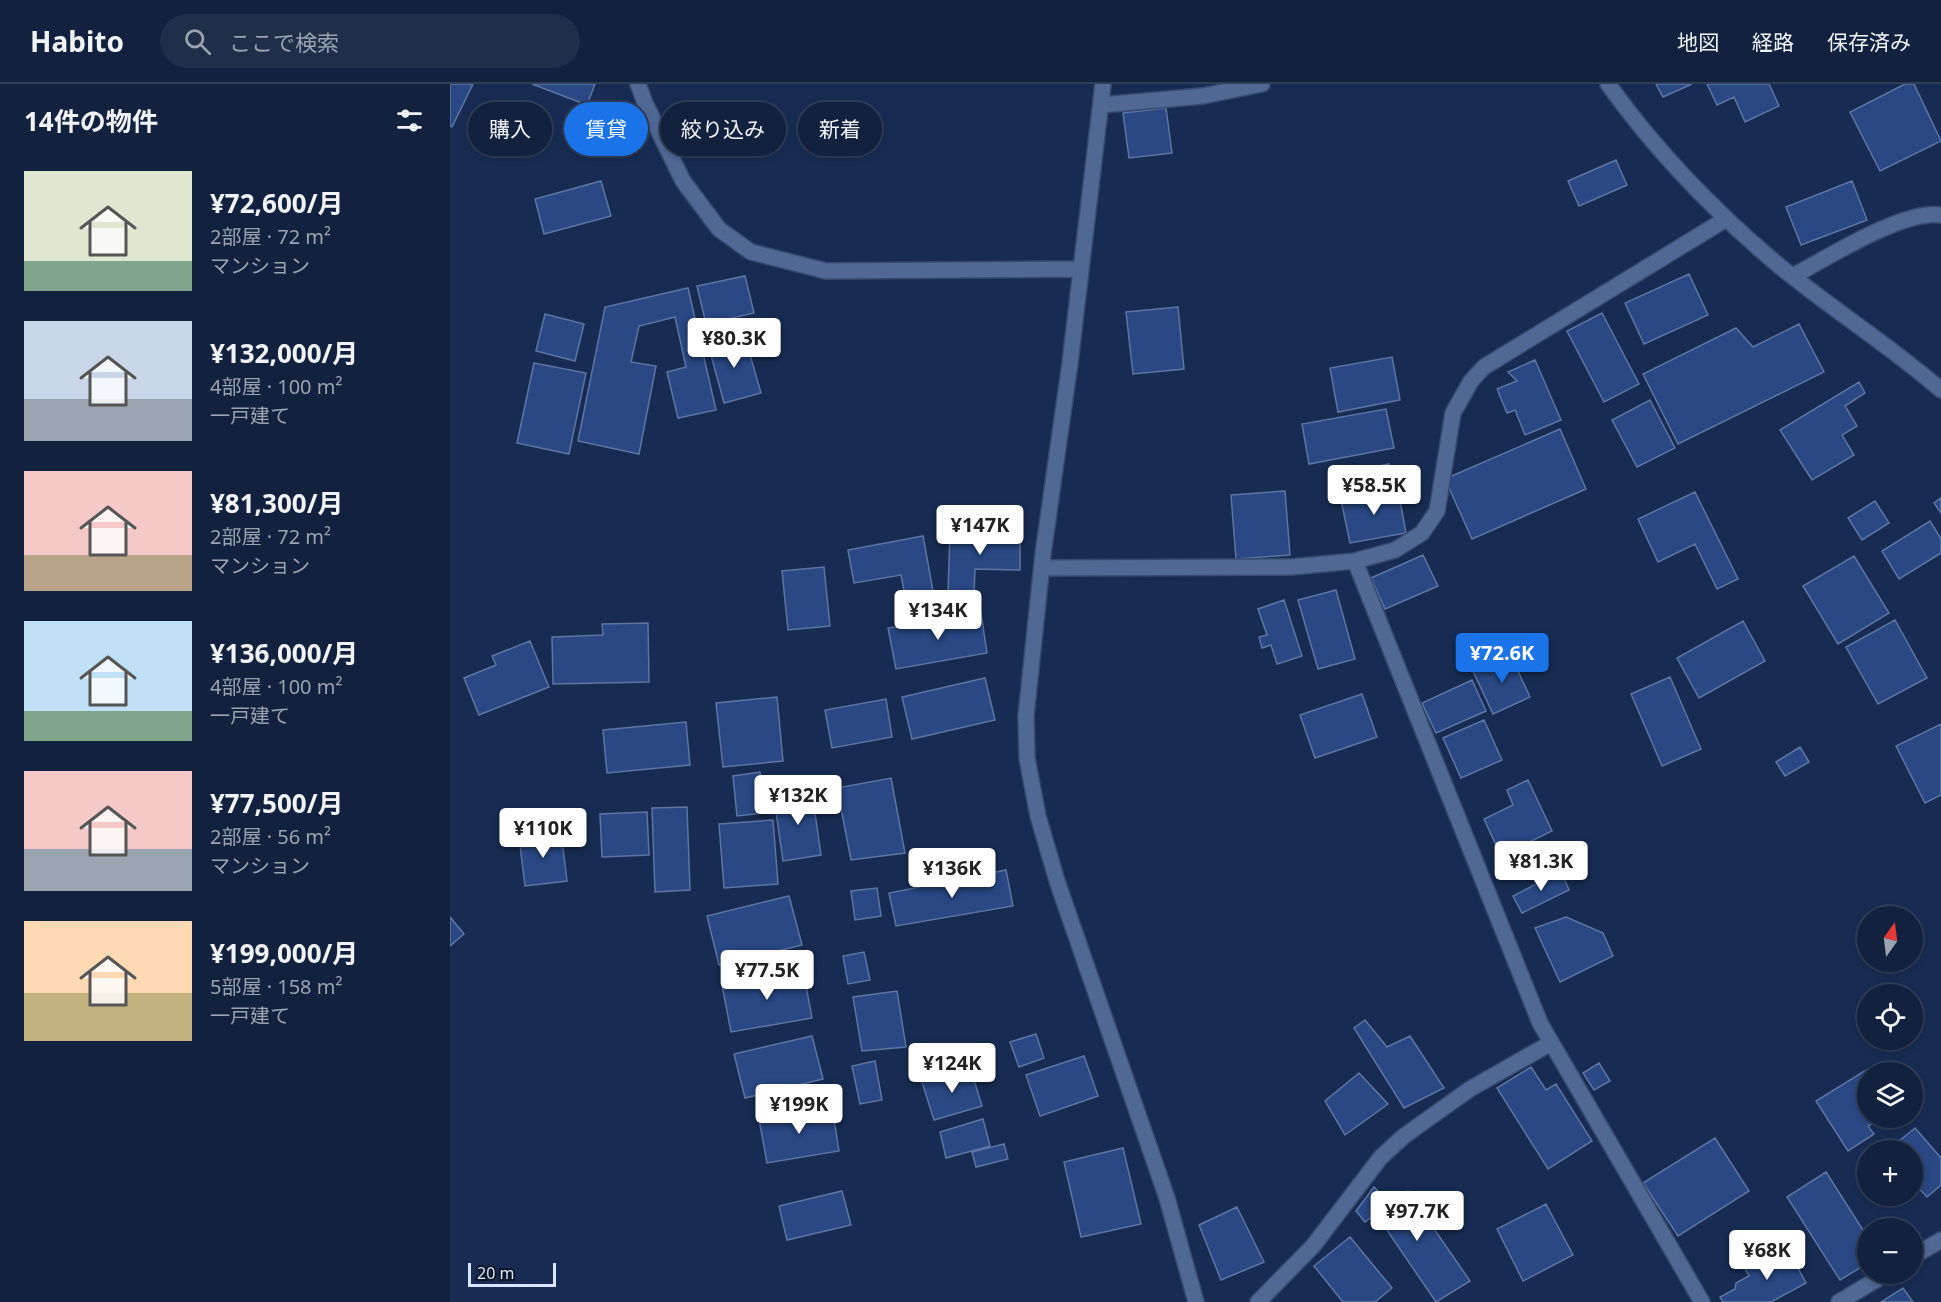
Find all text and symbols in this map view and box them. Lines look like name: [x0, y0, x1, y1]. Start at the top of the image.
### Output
search box: [160, 14, 580, 68]
text: Habito: [30, 22, 124, 60]
icon: search: [181, 25, 214, 58]
text: ここで検索: [229, 27, 339, 57]
text: 地図: [1677, 28, 1719, 56]
text: 経路: [1752, 28, 1794, 56]
text: 保存済み: [1827, 28, 1911, 56]
chip: 購入: [468, 102, 552, 156]
chip: 賃貸: [564, 102, 648, 156]
chip: 絞り込み: [660, 102, 786, 156]
chip: 新着: [798, 102, 882, 156]
text: 14件の物件: [24, 103, 158, 139]
icon: filters: [393, 104, 426, 137]
text: ¥72,600/月: [210, 185, 343, 221]
icon: home: [72, 195, 144, 267]
text: 2部屋 · 72 m²: [210, 223, 331, 250]
text: マンション: [210, 252, 310, 279]
pin: ¥80.3K: [685, 318, 783, 369]
text: ¥80.3K: [702, 324, 766, 351]
text: ¥132,000/月: [210, 335, 358, 371]
icon: home: [72, 345, 144, 417]
text: 4部屋 · 100 m²: [210, 373, 342, 400]
text: 一戸建て: [210, 402, 290, 429]
pin: ¥58.5K: [1325, 465, 1423, 516]
text: ¥58.5K: [1342, 471, 1406, 498]
text: ¥81,300/月: [210, 485, 343, 521]
icon: home: [72, 495, 144, 567]
pin: ¥147K: [938, 505, 1022, 556]
text: ¥147K: [950, 511, 1010, 538]
text: 2部屋 · 72 m²: [210, 523, 331, 550]
text: マンション: [210, 552, 310, 579]
pin: ¥134K: [896, 590, 980, 641]
text: ¥134K: [908, 596, 968, 623]
pin: ¥72.6K: [1453, 633, 1551, 684]
text: ¥136,000/月: [210, 635, 358, 671]
text: ¥72.6K: [1470, 639, 1534, 666]
icon: home: [72, 645, 144, 717]
text: 4部屋 · 100 m²: [210, 673, 342, 700]
text: 一戸建て: [210, 702, 290, 729]
pin: ¥132K: [756, 775, 840, 826]
text: ¥132K: [768, 781, 828, 808]
text: ¥77,500/月: [210, 785, 343, 821]
icon: home: [72, 795, 144, 867]
pin: ¥110K: [501, 808, 585, 859]
text: ¥110K: [513, 814, 573, 841]
text: 2部屋 · 56 m²: [210, 823, 331, 850]
pin: ¥81.3K: [1492, 841, 1590, 892]
text: ¥81.3K: [1509, 847, 1573, 874]
pin: ¥136K: [910, 848, 994, 899]
text: マンション: [210, 852, 310, 879]
text: ¥136K: [922, 854, 982, 881]
north arrow: [1857, 906, 1923, 972]
map controls: [1857, 906, 1923, 1284]
text: ¥199,000/月: [210, 935, 358, 971]
icon: home: [72, 945, 144, 1017]
pin: ¥77.5K: [718, 950, 816, 1001]
text: ¥77.5K: [735, 956, 799, 983]
text: 5部屋 · 158 m²: [210, 973, 342, 1000]
button: locate: [1857, 984, 1923, 1050]
text: 一戸建て: [210, 1002, 290, 1029]
pin: ¥124K: [910, 1043, 994, 1094]
text: ¥124K: [922, 1049, 982, 1076]
button: layers: [1857, 1062, 1923, 1128]
pin: ¥199K: [757, 1084, 841, 1135]
text: ¥199K: [769, 1090, 829, 1117]
button: +: [1857, 1140, 1923, 1206]
pin: ¥97.7K: [1368, 1191, 1466, 1242]
text: ¥97.7K: [1385, 1197, 1449, 1224]
button: −: [1857, 1218, 1923, 1284]
pin: ¥68K: [1731, 1230, 1803, 1281]
text: ¥68K: [1743, 1236, 1791, 1263]
scale bar: [468, 1260, 556, 1288]
text: 20 m: [477, 1262, 514, 1284]

